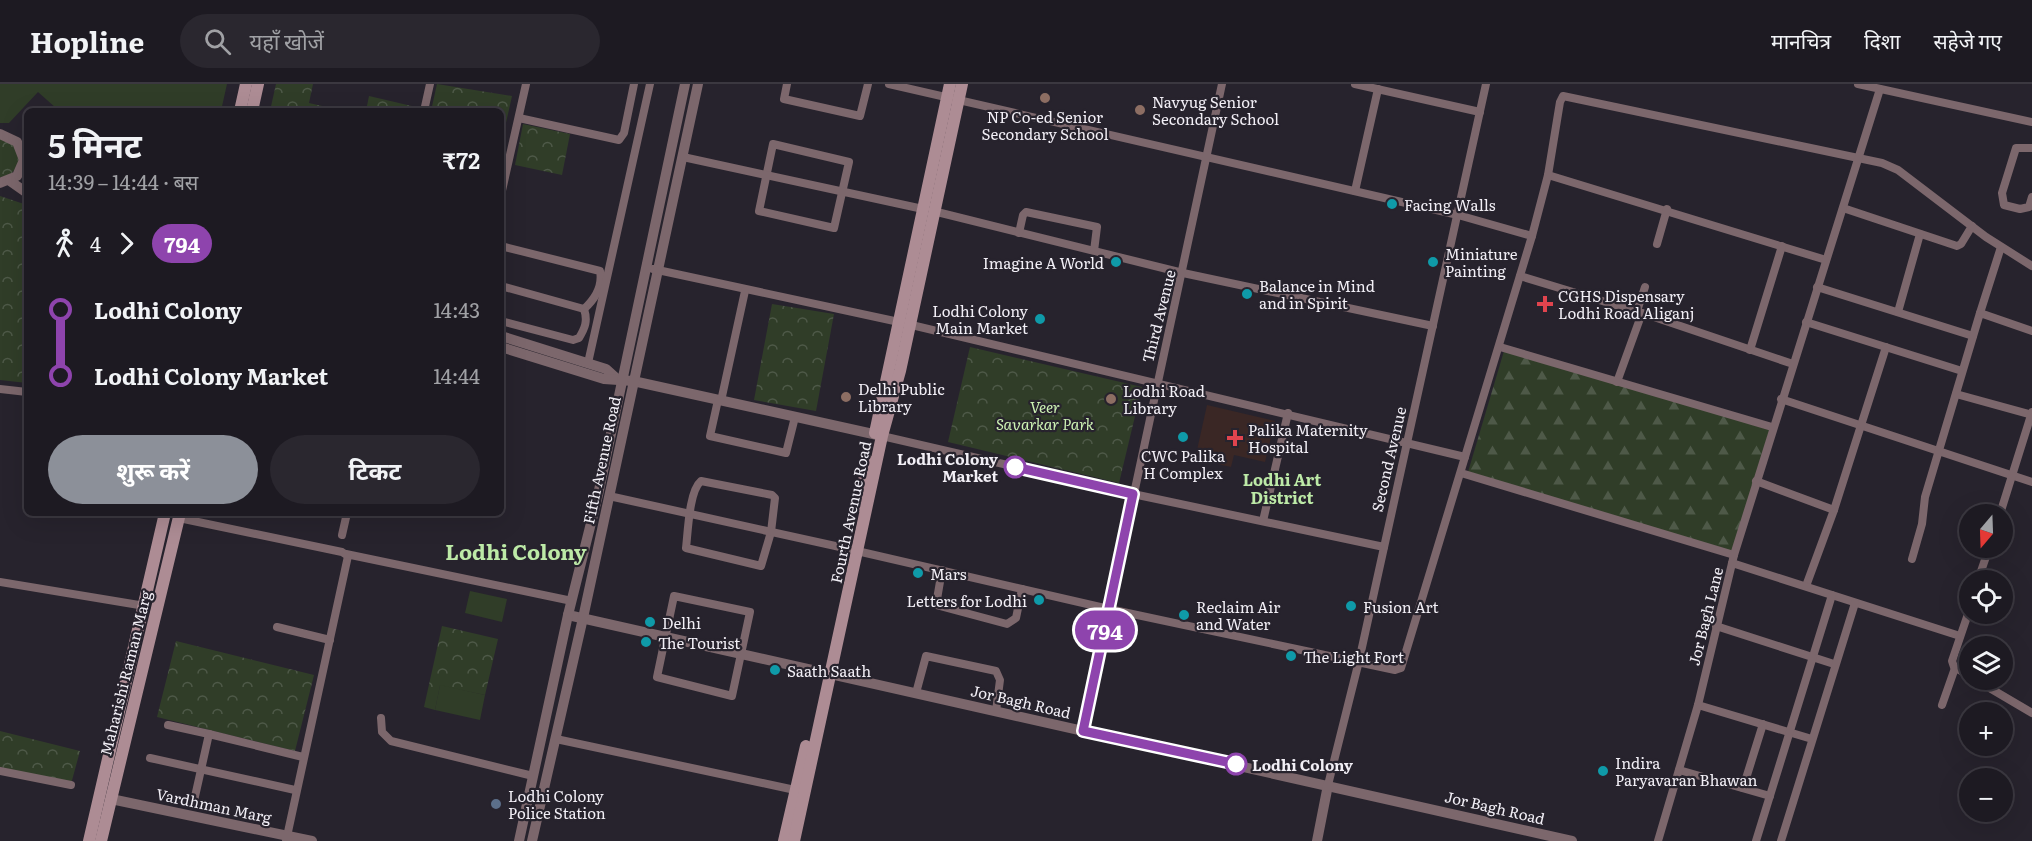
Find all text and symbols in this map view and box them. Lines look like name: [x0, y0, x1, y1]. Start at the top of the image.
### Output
search box: [180, 14, 600, 68]
text: Hopline: [30, 20, 144, 62]
text: यहाँ खोजें: [249, 24, 324, 57]
text: मानचित्र: [1771, 24, 1831, 55]
text: दिशा: [1864, 24, 1900, 55]
text: सहेजे गए: [1933, 24, 2002, 55]
icon: search: [201, 25, 234, 58]
place label: Navyug Senior Secondary School: [1152, 90, 1279, 130]
marker: NP Co-ed Senior Secondary School: [1038, 91, 1052, 105]
marker: Navyug Senior Secondary School: [1133, 103, 1147, 117]
place label: NP Co-ed Senior Secondary School: [981, 105, 1109, 145]
text: 5 मिनट: [48, 119, 142, 168]
text: ₹72: [442, 143, 480, 176]
text: 14:39 – 14:44 · बस: [48, 166, 198, 196]
place label: Facing Walls: [1404, 193, 1496, 216]
marker: Facing Walls: [1385, 197, 1399, 211]
icon: walk: [48, 227, 81, 260]
icon: forward: [110, 227, 143, 260]
text: 4: [90, 228, 101, 258]
text: 794: [164, 228, 200, 259]
place label: Miniature Painting: [1445, 242, 1518, 282]
place label: Imagine A World: [983, 251, 1104, 274]
marker: Imagine A World: [1109, 255, 1123, 269]
marker: Miniature Painting: [1426, 255, 1440, 269]
street label: Third Avenue: [1135, 267, 1181, 365]
place label: Balance in Mind and in Spirit: [1259, 274, 1375, 314]
place label: CGHS Dispensary Lodhi Road Aliganj: [1558, 284, 1694, 324]
marker: Balance in Mind and in Spirit: [1240, 287, 1254, 301]
text: Lodhi Colony: [94, 293, 242, 326]
text: 14:43: [434, 294, 480, 324]
marker: CGHS Dispensary Lodhi Road Aliganj: [1536, 295, 1554, 313]
place label: Lodhi Colony Main Market: [932, 299, 1028, 339]
marker: Lodhi Colony Main Market: [1033, 312, 1047, 326]
text: Lodhi Colony Market: [94, 359, 328, 392]
text: 14:44: [433, 360, 480, 390]
place label: Delhi Public Library: [858, 377, 945, 417]
place label: Lodhi Road Library: [1123, 379, 1205, 419]
marker: Delhi Public Library: [839, 390, 853, 404]
marker: Lodhi Road Library: [1104, 392, 1118, 406]
street label: Fifth Avenue Road: [576, 394, 626, 526]
park label: Veer Savarkar Park: [996, 395, 1095, 435]
street label: Second Avenue: [1365, 404, 1411, 514]
place label: Palika Maternity Hospital: [1248, 418, 1368, 458]
marker: Palika Maternity Hospital: [1226, 429, 1244, 447]
marker: CWC Palika H Complex: [1176, 430, 1190, 444]
button: शुरू करें: [48, 435, 258, 504]
button: टिकट: [270, 435, 480, 504]
street label: Fourth Avenue Road: [824, 439, 876, 585]
place label: CWC Palika H Complex: [1141, 444, 1226, 484]
place label: Lodhi Colony Market: [897, 447, 999, 487]
marker: Lodhi Colony Market: [1004, 456, 1026, 478]
district label: Lodhi Art District: [1243, 467, 1321, 509]
north arrow: [1959, 504, 2013, 558]
map controls: [1959, 504, 2013, 822]
district label: Lodhi Colony: [445, 535, 587, 566]
place label: Mars: [930, 562, 967, 585]
street label: Jor Bagh Lane: [1682, 564, 1728, 668]
marker: Mars: [911, 566, 925, 580]
button: locate: [1959, 570, 2013, 624]
street label: Maharishi Raman Marg: [93, 587, 157, 758]
place label: Letters for Lodhi: [906, 589, 1027, 612]
marker: Letters for Lodhi: [1032, 593, 1046, 607]
place label: Reclaim Air and Water: [1196, 595, 1280, 635]
place label: Fusion Art: [1363, 595, 1439, 618]
marker: Fusion Art: [1344, 599, 1358, 613]
marker: Reclaim Air and Water: [1177, 608, 1191, 622]
line badge: 794: [1070, 610, 1140, 650]
place label: Delhi: [662, 611, 701, 634]
marker: Delhi: [643, 615, 657, 629]
text: 794: [1087, 615, 1123, 646]
place label: The Tourist: [658, 631, 740, 654]
marker: The Tourist: [639, 635, 653, 649]
button: layers: [1959, 636, 2013, 690]
place label: The Light Fort: [1303, 645, 1404, 668]
marker: The Light Fort: [1284, 649, 1298, 663]
place label: Saath Saath: [787, 659, 871, 682]
marker: Saath Saath: [768, 663, 782, 677]
street label: Jor Bagh Road: [969, 678, 1073, 724]
button: +: [1959, 702, 2013, 756]
place label: Indira Paryavaran Bhawan: [1615, 751, 1758, 791]
marker: Lodhi Colony: [1225, 753, 1247, 775]
place label: Lodhi Colony: [1252, 753, 1354, 776]
marker: Indira Paryavaran Bhawan: [1596, 764, 1610, 778]
button: −: [1959, 768, 2013, 822]
street label: Vardhman Marg: [154, 782, 274, 829]
place label: Lodhi Colony Police Station: [508, 784, 606, 824]
street label: Jor Bagh Road: [1443, 784, 1547, 830]
marker: Lodhi Colony Police Station: [489, 797, 503, 811]

